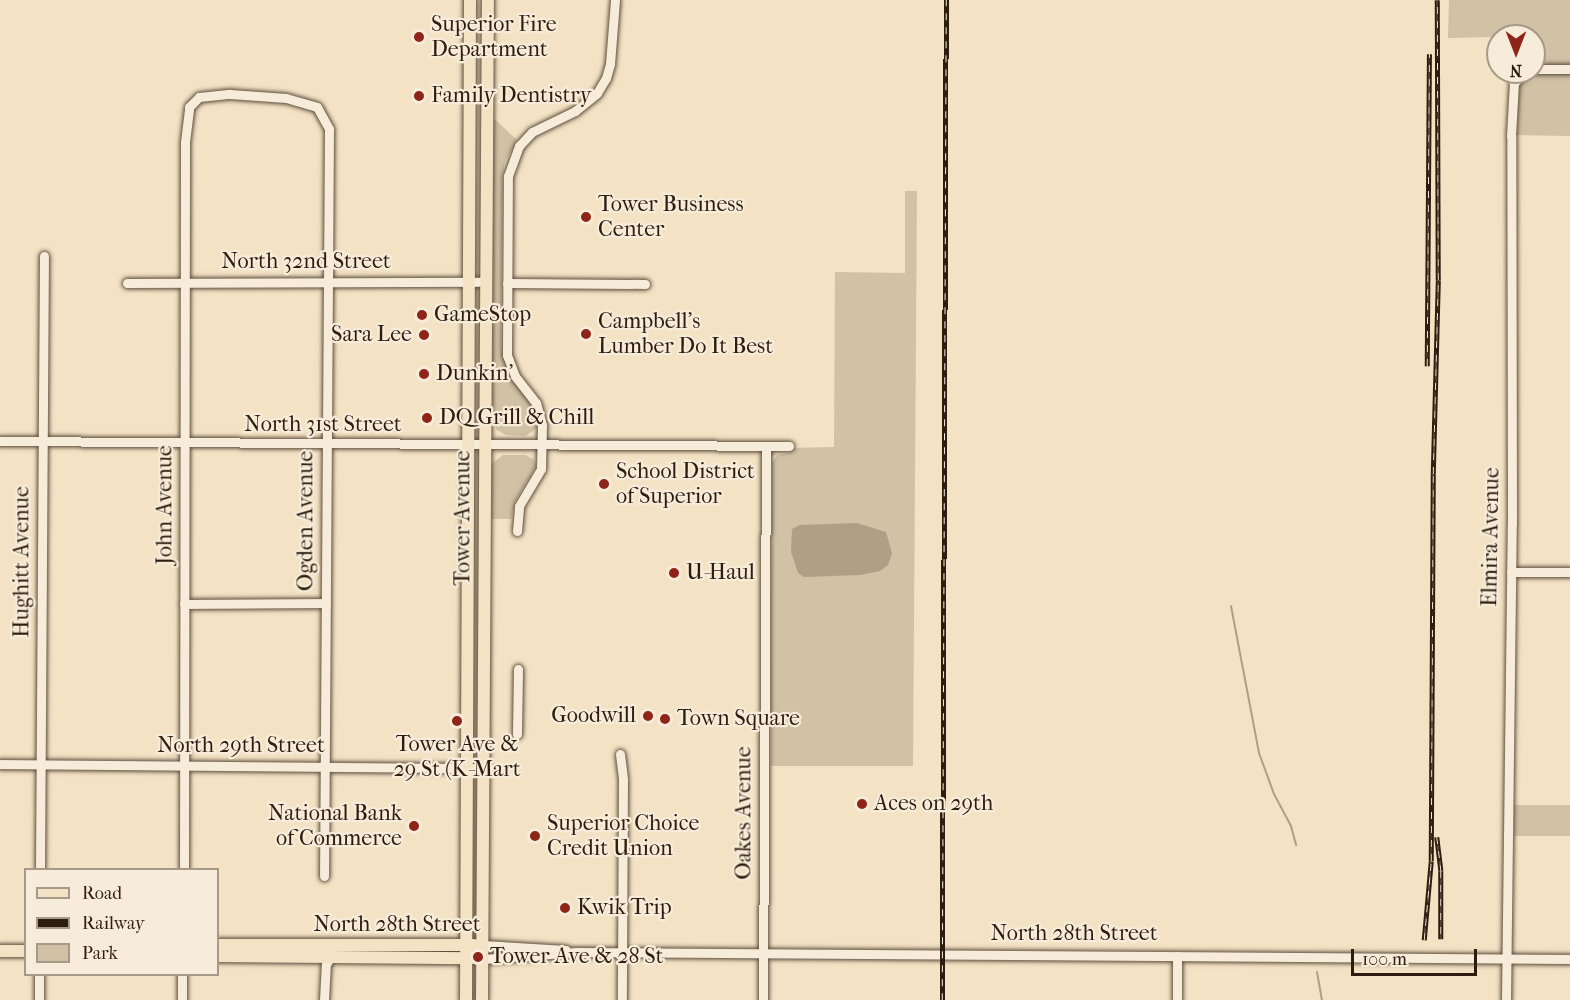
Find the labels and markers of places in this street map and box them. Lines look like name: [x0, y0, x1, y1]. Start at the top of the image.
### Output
place label: Superior Fire Department: [431, 11, 557, 62]
marker: Superior Fire Department: [412, 30, 426, 44]
place label: Family Dentistry: [431, 83, 591, 109]
marker: Family Dentistry: [412, 89, 426, 103]
place label: Tower Business Center: [598, 191, 744, 242]
marker: Tower Business Center: [579, 210, 593, 224]
place label: GameStop: [434, 302, 531, 328]
marker: GameStop: [415, 308, 429, 322]
place label: Campbell's Lumber Do It Best: [598, 308, 773, 360]
place label: Sara Lee: [331, 322, 412, 348]
marker: Campbell's Lumber Do It Best: [579, 327, 593, 341]
marker: Sara Lee: [417, 328, 431, 342]
place label: Dunkin': [436, 361, 513, 387]
marker: Dunkin': [417, 367, 431, 381]
place label: DQ Grill & Chill: [439, 405, 594, 431]
marker: DQ Grill & Chill: [420, 411, 434, 425]
place label: School District of Superior: [616, 458, 755, 510]
marker: School District of Superior: [597, 477, 611, 491]
place label: U-Haul: [686, 560, 755, 586]
marker: U-Haul: [667, 566, 681, 580]
place label: Goodwill: [551, 703, 636, 729]
place label: Town Square: [677, 706, 800, 732]
marker: Goodwill: [641, 709, 655, 723]
marker: Town Square: [658, 712, 672, 726]
marker: Tower Ave & 29 St (K-Mart: [450, 714, 464, 728]
place label: Tower Ave & 29 St (K-Mart: [393, 731, 521, 782]
place label: Aces on 29th: [874, 791, 993, 817]
marker: Aces on 29th: [855, 797, 869, 811]
place label: National Bank of Commerce: [268, 800, 402, 852]
place label: Superior Choice Credit Union: [547, 810, 699, 861]
marker: National Bank of Commerce: [407, 819, 421, 833]
marker: Superior Choice Credit Union: [528, 829, 542, 843]
place label: Kwik Trip: [577, 895, 672, 921]
marker: Kwik Trip: [558, 901, 572, 915]
place label: Tower Ave & 28 St: [490, 944, 663, 970]
marker: Tower Ave & 28 St: [471, 950, 485, 964]

